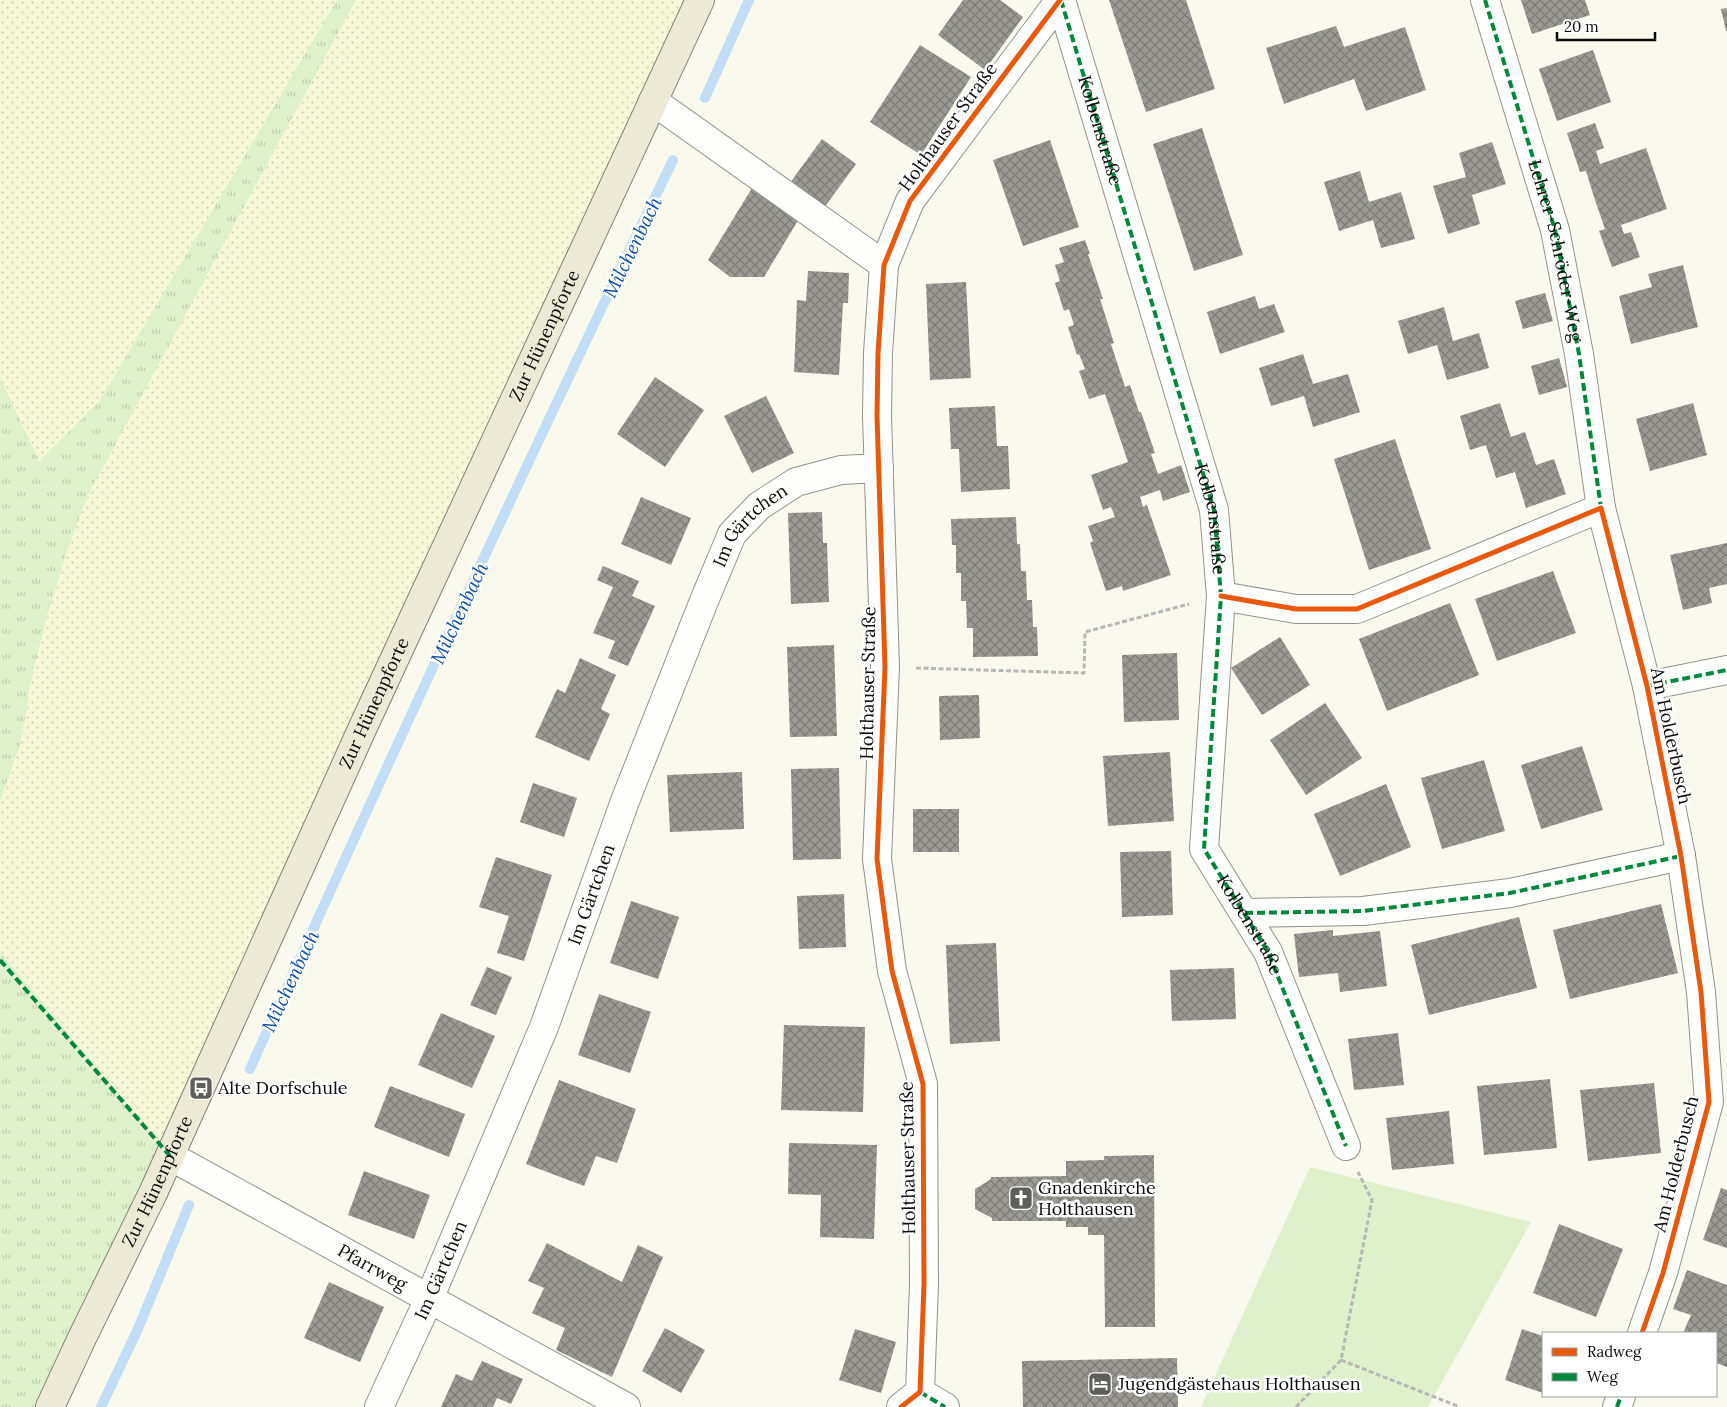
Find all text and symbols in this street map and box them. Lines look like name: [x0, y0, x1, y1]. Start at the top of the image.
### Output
scale bar: [1557, 10, 1654, 42]
text: 20 m: [1564, 17, 1599, 36]
street label: Holthauser Straße: [893, 58, 1002, 196]
street label: Kolbenstraße: [1073, 73, 1128, 188]
street label: Lehrer-Schröder-Weg: [1523, 157, 1589, 345]
water label: Milchenbach: [597, 192, 667, 301]
street label: Zur Hünenpforte: [504, 266, 584, 405]
street label: Kolbenstraße: [1190, 461, 1231, 576]
street label: Im Gärtchen: [707, 479, 792, 570]
water label: Milchenbach: [425, 558, 493, 668]
street label: Holthauser Straße: [855, 606, 880, 760]
street label: Zur Hünenpforte: [334, 633, 414, 772]
street label: Am Holderbusch: [1646, 664, 1697, 807]
street label: Im Gärtchen: [562, 841, 620, 948]
street label: Kolbenstraße: [1212, 870, 1288, 979]
water label: Milchenbach: [256, 926, 324, 1036]
bus stop icon: Alte Dorfschule: [188, 1075, 214, 1101]
place label: Alte Dorfschule: [217, 1076, 348, 1099]
street label: Holthauser Straße: [895, 1081, 920, 1235]
street label: Am Holderbusch: [1647, 1093, 1704, 1235]
street label: Zur Hünenpforte: [116, 1112, 197, 1250]
place label: Gnadenkirche Holthausen: [1038, 1176, 1156, 1220]
church icon: Gnadenkirche Holthausen: [1008, 1185, 1034, 1211]
street label: Im Gärtchen: [409, 1217, 472, 1323]
street label: Pfarrweg: [334, 1239, 412, 1296]
legend: [1542, 1332, 1717, 1397]
text: Radweg: [1587, 1342, 1642, 1361]
text: Weg: [1587, 1367, 1618, 1386]
hotel icon: Jugendgästehaus Holthausen: [1087, 1371, 1113, 1397]
place label: Jugendgästehaus Holthausen: [1117, 1372, 1361, 1395]

